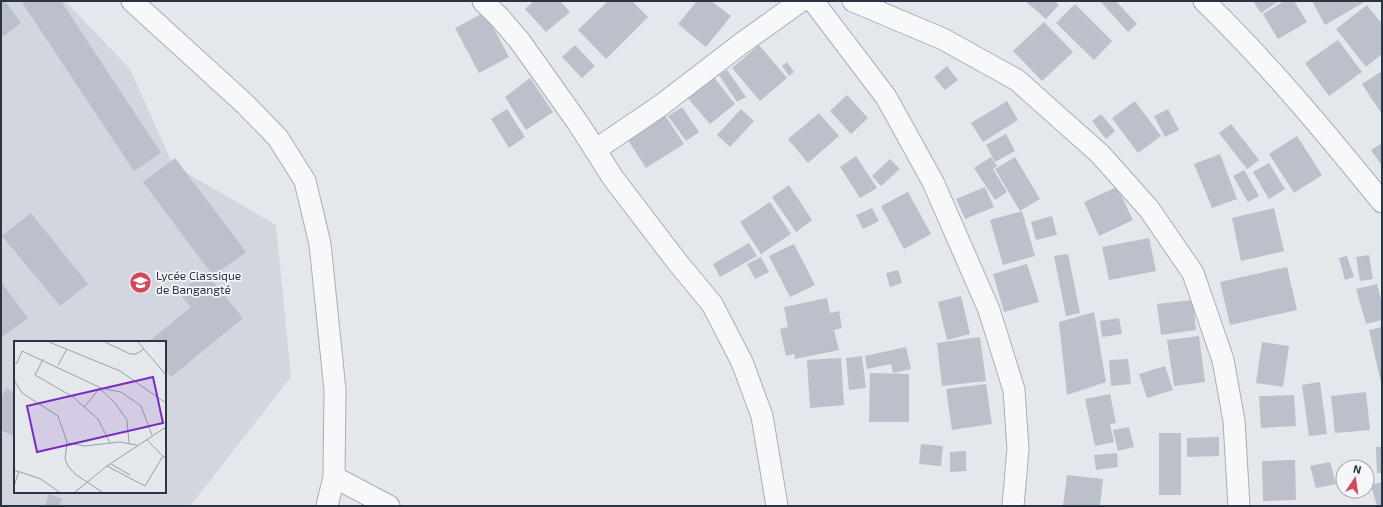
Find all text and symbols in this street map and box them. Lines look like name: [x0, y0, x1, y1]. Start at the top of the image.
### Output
place label: Lycée Classique de Bangangté: [156, 268, 241, 296]
school or university icon: Lycée Classique de Bangangté: [128, 270, 154, 296]
inset map: [14, 341, 166, 493]
north arrow: [1335, 459, 1375, 499]
text: N: [1352, 462, 1363, 476]

